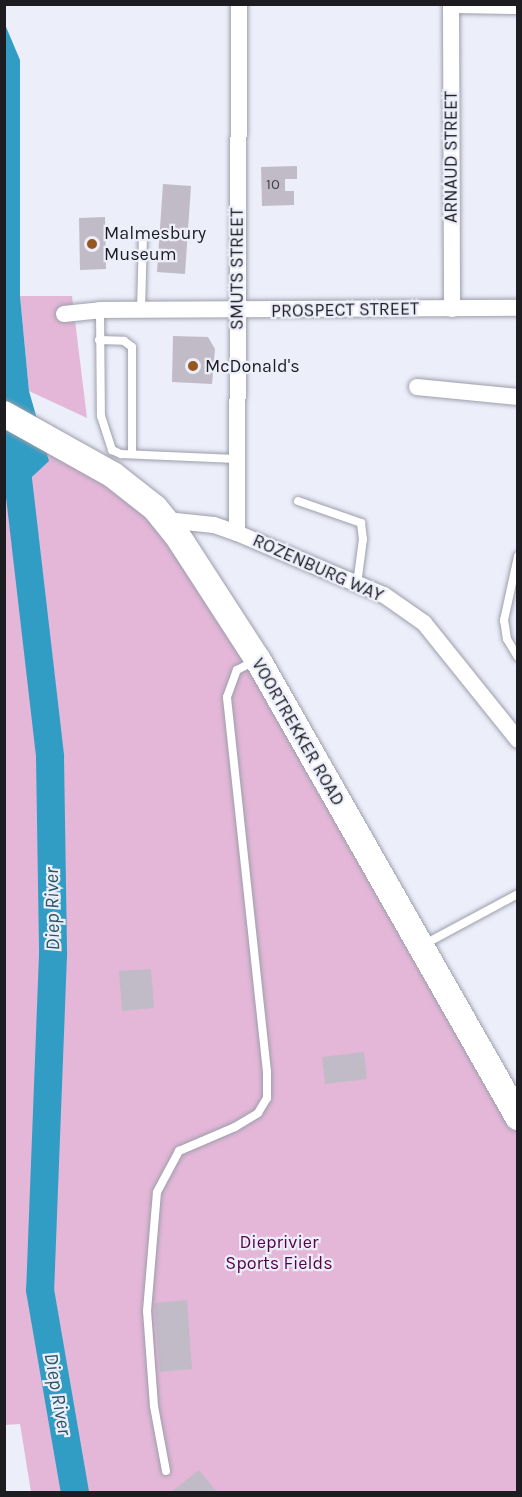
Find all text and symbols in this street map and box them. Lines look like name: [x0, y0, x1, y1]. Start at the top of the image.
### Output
street label: ARNAUD STREET: [440, 91, 462, 223]
house number: 10: [266, 176, 280, 194]
street label: SMUTS STREET: [226, 208, 248, 330]
place label: Malmesbury Museum: [104, 223, 206, 266]
marker: Malmesbury Museum: [85, 237, 99, 251]
street label: PROSPECT STREET: [271, 298, 419, 322]
place label: McDonald's: [205, 355, 300, 377]
marker: McDonald's: [186, 359, 200, 373]
street label: ROZENBURG WAY: [249, 529, 387, 607]
street label: VOORTREKKER ROAD: [247, 654, 349, 810]
water label: Diep River: [39, 867, 65, 951]
park label: Dieprivier Sports Fields: [225, 1232, 333, 1274]
water label: Diep River: [39, 1351, 77, 1437]

